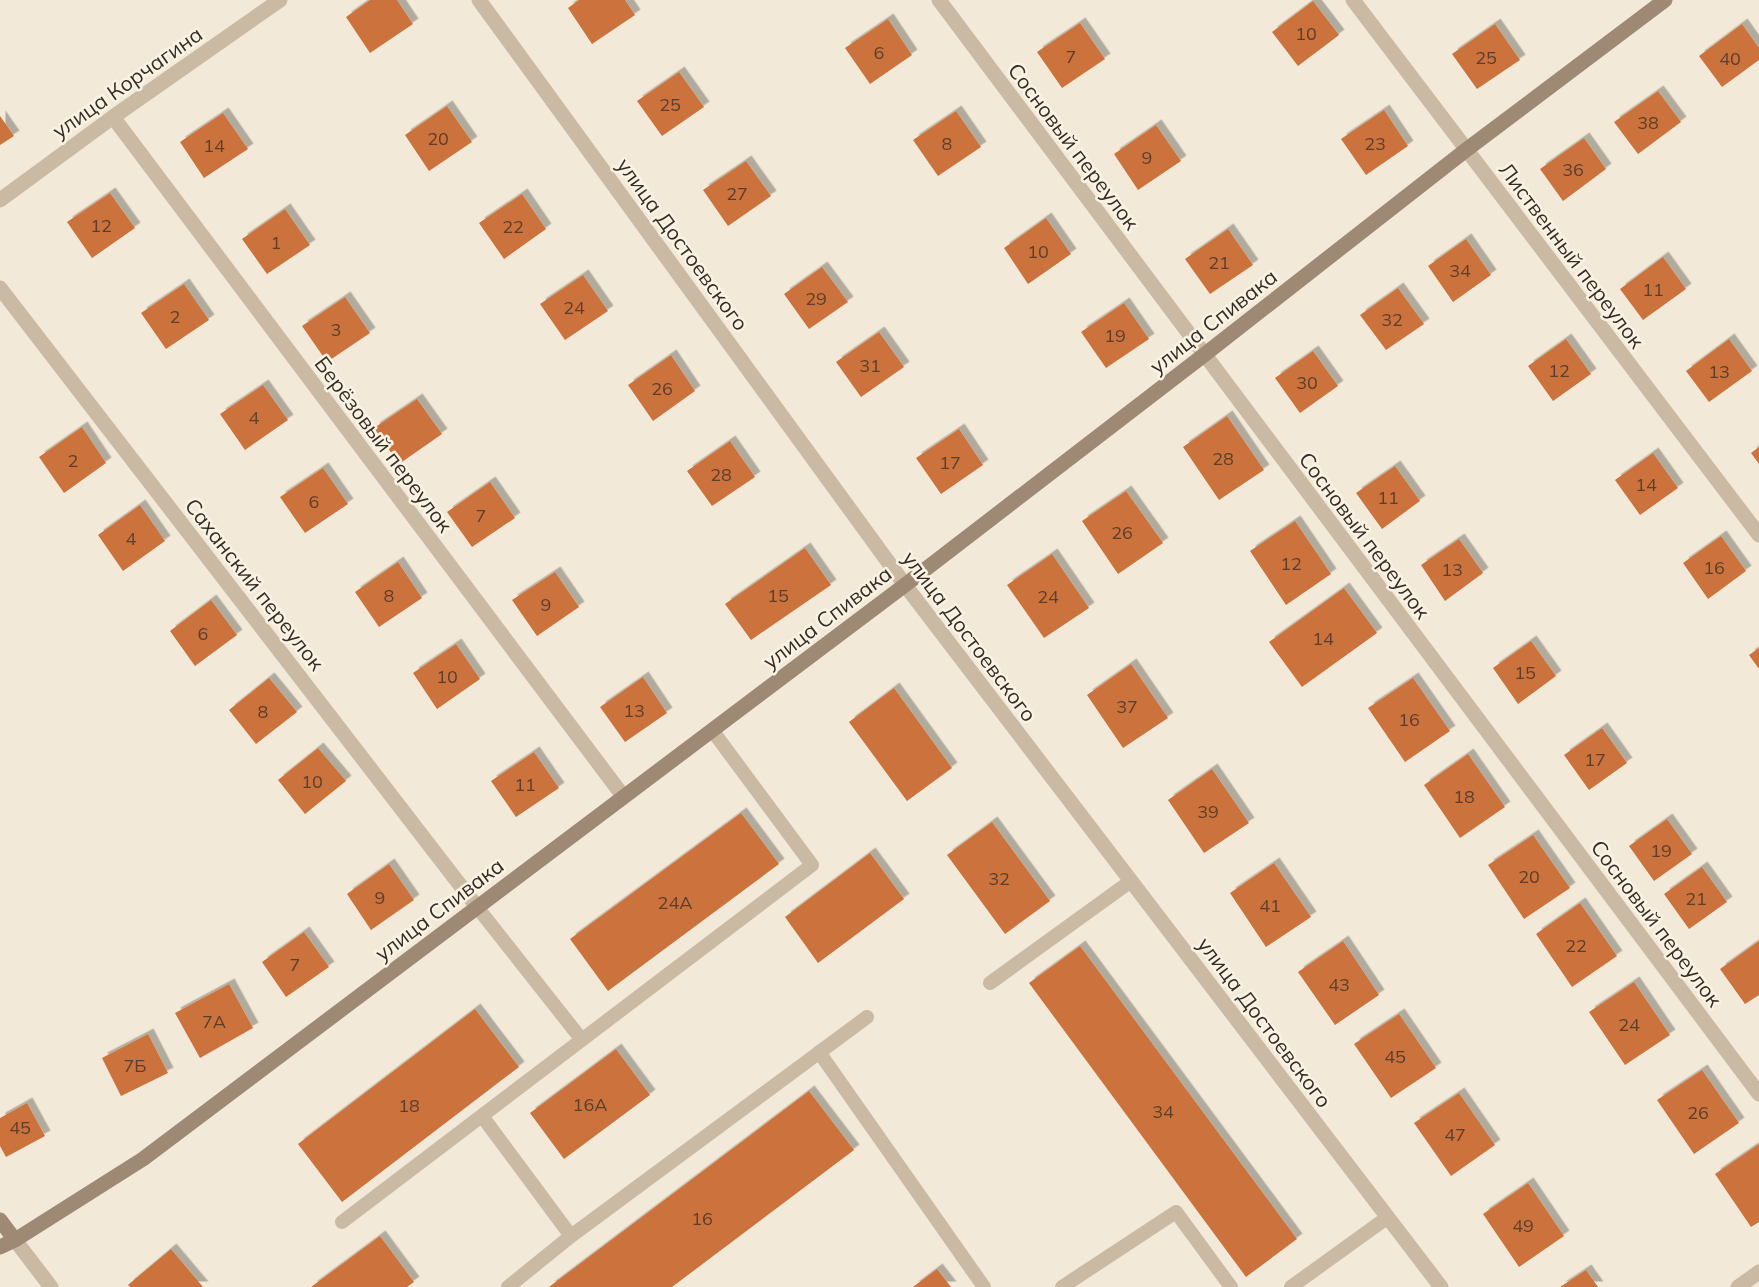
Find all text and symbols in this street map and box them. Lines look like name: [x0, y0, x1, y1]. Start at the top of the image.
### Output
street label: улица Корчагина: [47, 21, 207, 143]
house number: 10: [1295, 22, 1317, 45]
house number: 6: [874, 41, 884, 64]
house number: 7: [1066, 45, 1076, 68]
house number: 25: [1475, 46, 1497, 69]
house number: 40: [1719, 47, 1741, 70]
street label: Сосновый переулок: [1003, 57, 1146, 235]
house number: 25: [659, 93, 681, 116]
house number: 38: [1637, 111, 1659, 134]
house number: 20: [427, 127, 449, 150]
house number: 8: [942, 132, 952, 155]
house number: 23: [1364, 132, 1386, 155]
house number: 14: [203, 134, 225, 157]
house number: 9: [1142, 146, 1152, 169]
street label: улица Достоевского: [612, 153, 754, 335]
street label: Лиственный переулок: [1494, 157, 1651, 354]
house number: 36: [1562, 158, 1584, 181]
house number: 27: [726, 182, 748, 205]
house number: 12: [90, 214, 112, 237]
house number: 22: [502, 215, 524, 238]
house number: 1: [271, 231, 281, 254]
house number: 10: [1027, 240, 1049, 263]
house number: 21: [1208, 251, 1230, 274]
house number: 34: [1449, 259, 1471, 282]
street label: улица Спивака: [1144, 263, 1282, 379]
house number: 11: [1642, 278, 1664, 301]
house number: 29: [805, 287, 827, 310]
house number: 24: [563, 296, 585, 319]
house number: 2: [170, 305, 180, 328]
house number: 32: [1381, 308, 1403, 331]
house number: 3: [331, 318, 341, 341]
house number: 19: [1104, 324, 1126, 347]
street label: Берёзовый переулок: [309, 351, 459, 538]
house number: 31: [859, 354, 881, 377]
house number: 12: [1548, 359, 1570, 382]
house number: 13: [1708, 360, 1730, 383]
house number: 30: [1296, 371, 1318, 394]
house number: 26: [651, 377, 673, 400]
house number: 4: [249, 406, 260, 429]
street label: Сосновый переулок: [1294, 446, 1437, 624]
house number: 28: [1212, 447, 1234, 470]
house number: 2: [68, 449, 78, 472]
house number: 17: [939, 451, 961, 474]
house number: 28: [710, 463, 732, 486]
house number: 14: [1635, 473, 1657, 496]
house number: 11: [1377, 486, 1399, 509]
house number: 6: [309, 490, 319, 513]
street label: Саханский переулок: [180, 493, 331, 676]
house number: 7: [476, 504, 486, 527]
house number: 26: [1111, 521, 1133, 544]
house number: 4: [126, 527, 137, 550]
street label: улица Достоевского: [897, 545, 1043, 727]
house number: 12: [1280, 552, 1302, 575]
house number: 16: [1703, 556, 1725, 579]
house number: 13: [1441, 558, 1463, 581]
street label: улица Спивака: [757, 560, 897, 674]
house number: 8: [384, 584, 394, 607]
house number: 15: [767, 584, 789, 607]
house number: 24: [1037, 585, 1059, 608]
house number: 9: [541, 593, 551, 616]
house number: 6: [198, 622, 208, 645]
house number: 14: [1312, 627, 1334, 650]
house number: 15: [1514, 661, 1536, 684]
house number: 10: [436, 665, 458, 688]
house number: 37: [1116, 695, 1138, 718]
house number: 13: [623, 699, 645, 722]
house number: 8: [258, 700, 268, 723]
house number: 16: [1398, 708, 1420, 731]
house number: 17: [1584, 748, 1606, 771]
house number: 10: [301, 770, 323, 793]
house number: 11: [514, 773, 536, 796]
house number: 18: [1453, 785, 1475, 808]
house number: 39: [1197, 800, 1219, 823]
street label: Сосновый переулок: [1586, 834, 1729, 1012]
house number: 19: [1650, 839, 1672, 862]
street label: улица Спивака: [369, 852, 509, 966]
house number: 20: [1518, 865, 1540, 888]
house number: 32: [988, 867, 1010, 890]
house number: 9: [375, 886, 385, 909]
house number: 21: [1685, 887, 1707, 910]
house number: 24А: [658, 891, 692, 914]
house number: 41: [1259, 894, 1281, 917]
street label: улица Достоевского: [1192, 931, 1338, 1113]
house number: 22: [1565, 934, 1587, 957]
house number: 7: [290, 953, 300, 976]
house number: 43: [1328, 973, 1350, 996]
house number: 7А: [202, 1010, 226, 1033]
house number: 24: [1618, 1013, 1640, 1036]
house number: 45: [1384, 1045, 1406, 1068]
house number: 7Б: [124, 1054, 147, 1077]
house number: 16А: [573, 1093, 607, 1116]
house number: 18: [398, 1094, 420, 1117]
house number: 34: [1152, 1100, 1174, 1123]
house number: 26: [1687, 1101, 1709, 1124]
house number: 45: [9, 1116, 31, 1139]
house number: 47: [1444, 1123, 1466, 1146]
house number: 16: [691, 1207, 713, 1230]
house number: 49: [1512, 1214, 1534, 1237]

